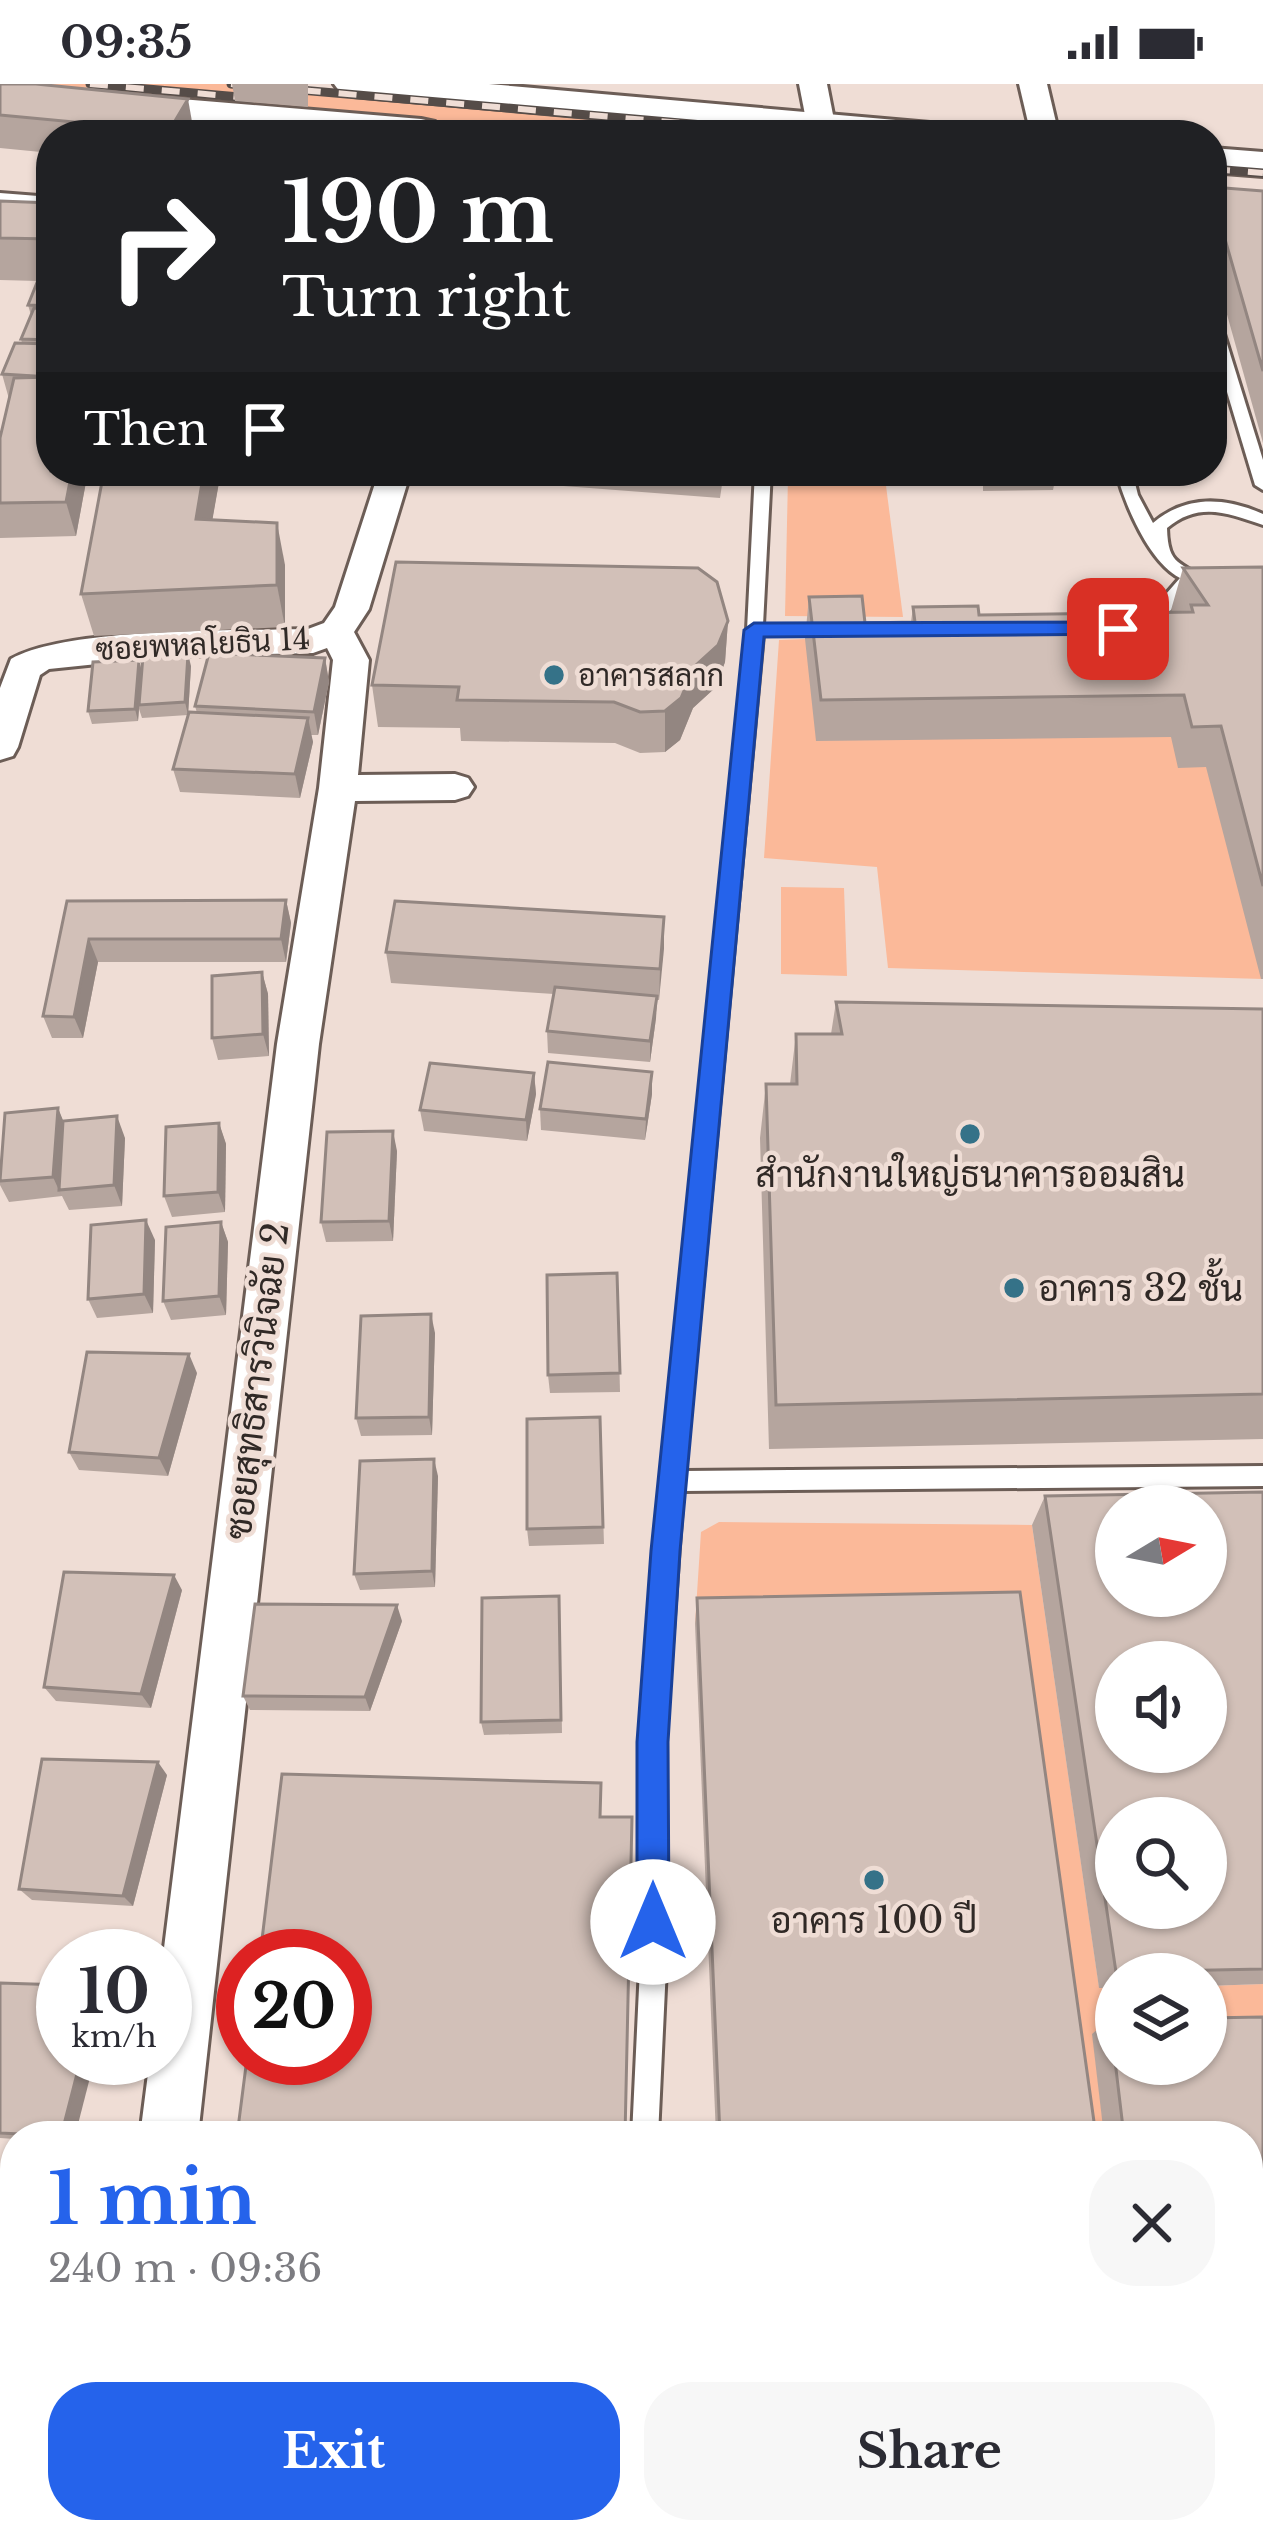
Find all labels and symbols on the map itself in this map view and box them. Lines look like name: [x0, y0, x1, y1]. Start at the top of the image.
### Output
pin: [1067, 578, 1169, 680]
street label: ซอยพหลโยธิน 14: [95, 619, 311, 668]
place label: อาคารสลาก: [578, 657, 724, 694]
marker: อาคารสลาก: [541, 662, 567, 688]
marker: สำนักงานใหญ่ธนาคารออมสิน: [957, 1121, 983, 1147]
place label: สำนักงานใหญ่ธนาคารออมสิน: [755, 1152, 1185, 1197]
street label: ซอยสุทธิสารวินิจฉัย 2: [215, 1220, 301, 1542]
place label: อาคาร 32 ชั้น: [1038, 1257, 1243, 1311]
marker: อาคาร 32 ชั้น: [1001, 1275, 1027, 1301]
north arrow: [1095, 1485, 1227, 1617]
position arrow: [590, 1859, 716, 1985]
marker: อาคาร 100 ปี: [861, 1867, 887, 1893]
place label: อาคาร 100 ปี: [771, 1898, 977, 1943]
speed limit sign: 20: [216, 1929, 372, 2085]

